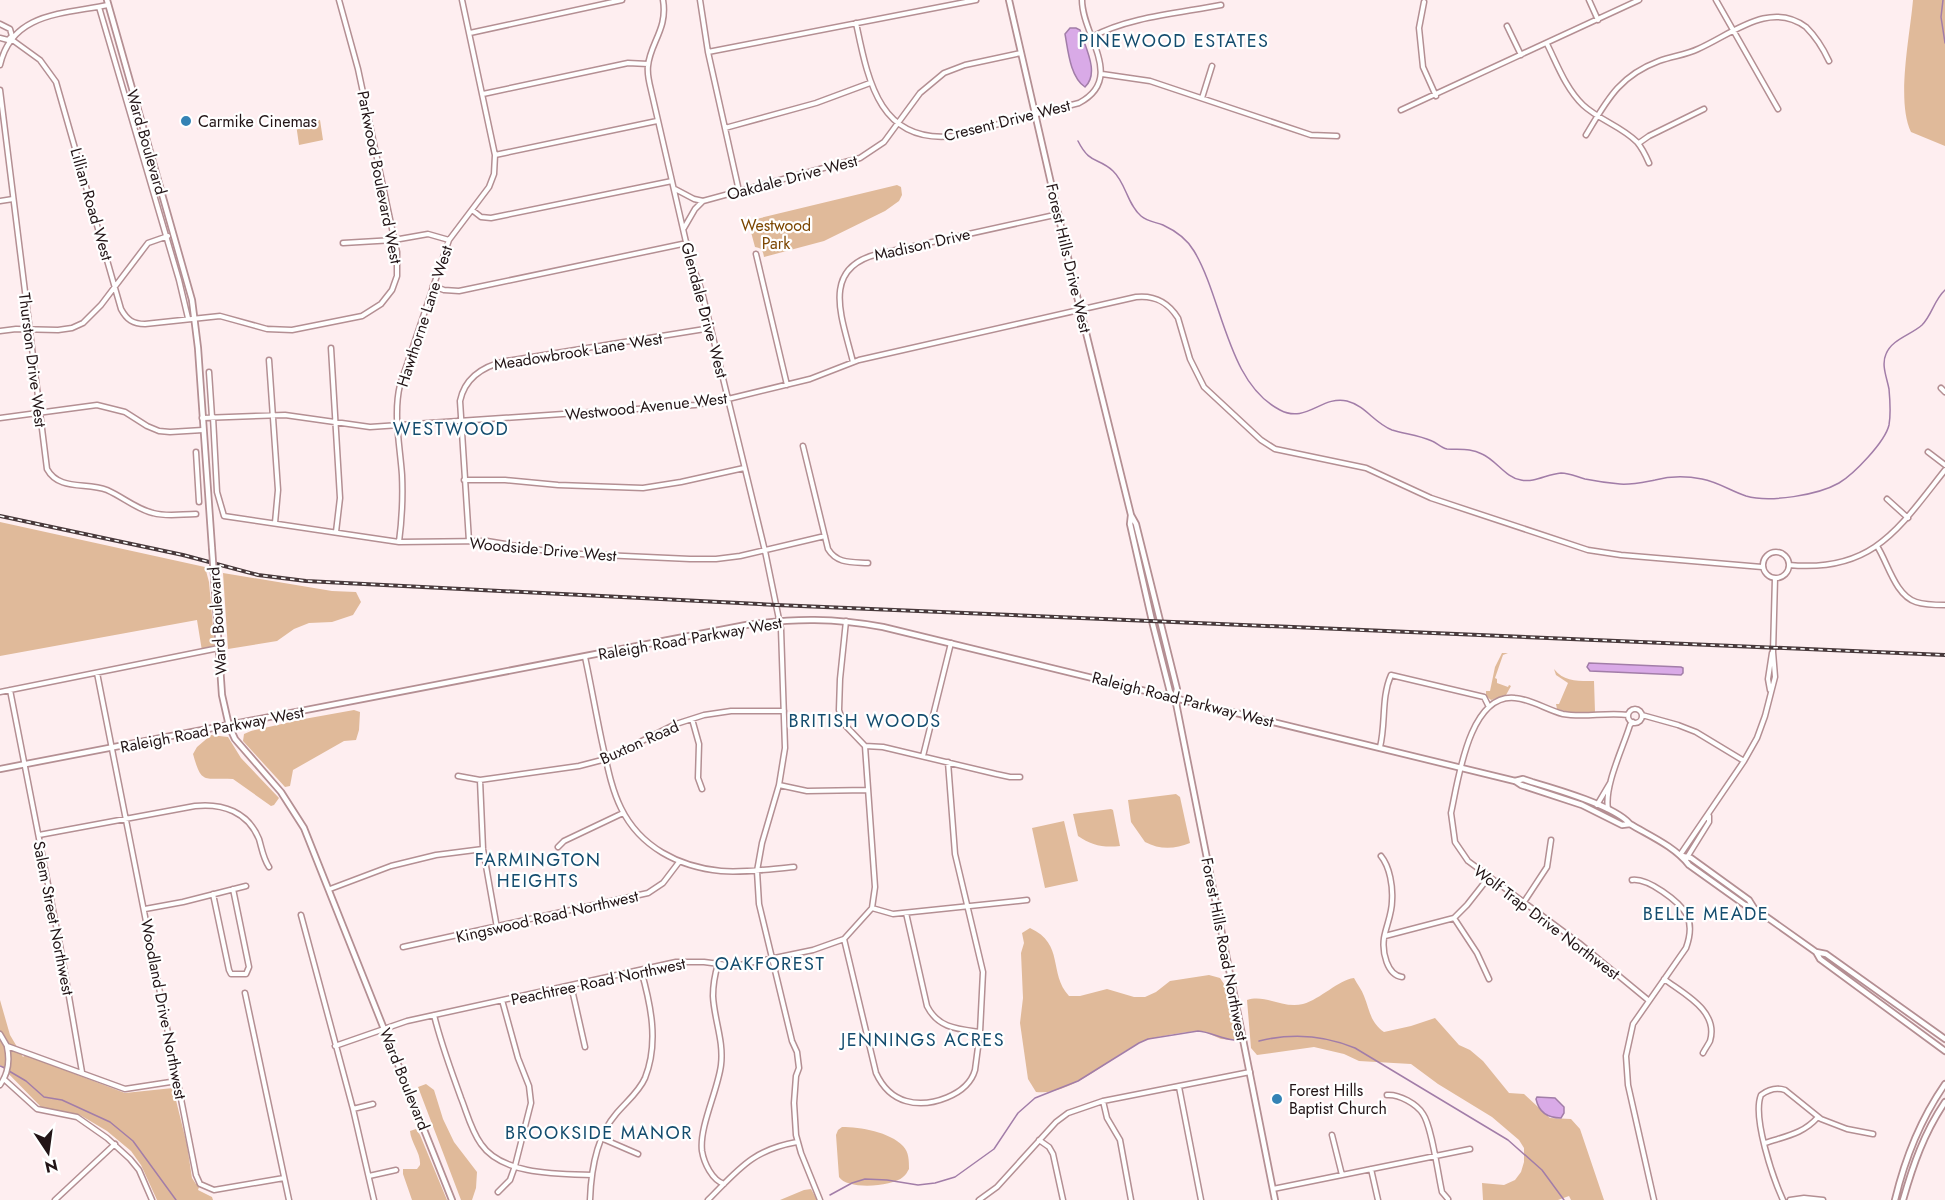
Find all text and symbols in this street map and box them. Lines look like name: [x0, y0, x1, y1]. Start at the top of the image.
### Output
district label: PINEWOOD ESTATES: [1079, 28, 1269, 54]
street label: Ward Boulevard: [121, 87, 173, 197]
street label: Parkwood Boulevard West: [351, 89, 408, 266]
street label: Cresent Drive West: [941, 94, 1073, 147]
place label: Carmike Cinemas: [198, 110, 317, 133]
marker: Carmike Cinemas: [179, 114, 193, 128]
street label: Lillian Road West: [64, 145, 119, 263]
street label: Oakdale Drive West: [724, 149, 860, 206]
street label: Forest Hills Drive West: [1040, 181, 1097, 335]
park label: Westwood Park: [741, 214, 811, 255]
street label: Madison Drive: [872, 222, 972, 267]
street label: Glendale Drive West: [675, 240, 734, 381]
street label: Hawthorne Lane West: [391, 242, 458, 390]
street label: Thurston Drive West: [13, 291, 52, 429]
street label: Meadowbrook Lane West: [492, 327, 664, 376]
street label: Westwood Avenue West: [564, 387, 728, 426]
district label: WESTWOOD: [393, 416, 509, 442]
street label: Woodside Drive West: [469, 532, 618, 567]
street label: Ward Boulevard: [202, 566, 233, 676]
street label: Raleigh Road Parkway West: [596, 611, 784, 666]
street label: Raleigh Road Parkway West: [1090, 666, 1276, 733]
street label: Raleigh Road Parkway West: [118, 700, 306, 759]
district label: BRITISH WOODS: [788, 708, 942, 734]
street label: Buxton Road: [596, 715, 682, 770]
street label: Salem Street Northwest: [27, 839, 80, 997]
district label: FARMINGTON HEIGHTS: [475, 847, 601, 894]
street label: Forest Hills Road Northwest: [1195, 855, 1254, 1043]
street label: Wolf Trap Drive Northwest: [1469, 860, 1625, 985]
street label: Kingswood Road Northwest: [454, 884, 641, 949]
district label: BELLE MEADE: [1643, 901, 1769, 927]
street label: Woodland Drive Northwest: [135, 917, 192, 1101]
district label: OAKFOREST: [715, 951, 825, 977]
street label: Peachtree Road Northwest: [509, 952, 688, 1011]
street label: Ward Boulevard: [374, 1025, 436, 1134]
district label: JENNINGS ACRES: [839, 1027, 1005, 1053]
place label: Forest Hills Baptist Church: [1289, 1079, 1387, 1120]
marker: Forest Hills Baptist Church: [1270, 1092, 1284, 1106]
district label: BROOKSIDE MANOR: [505, 1120, 693, 1146]
north arrow: [18, 1122, 78, 1182]
text: N: [42, 1153, 60, 1179]

